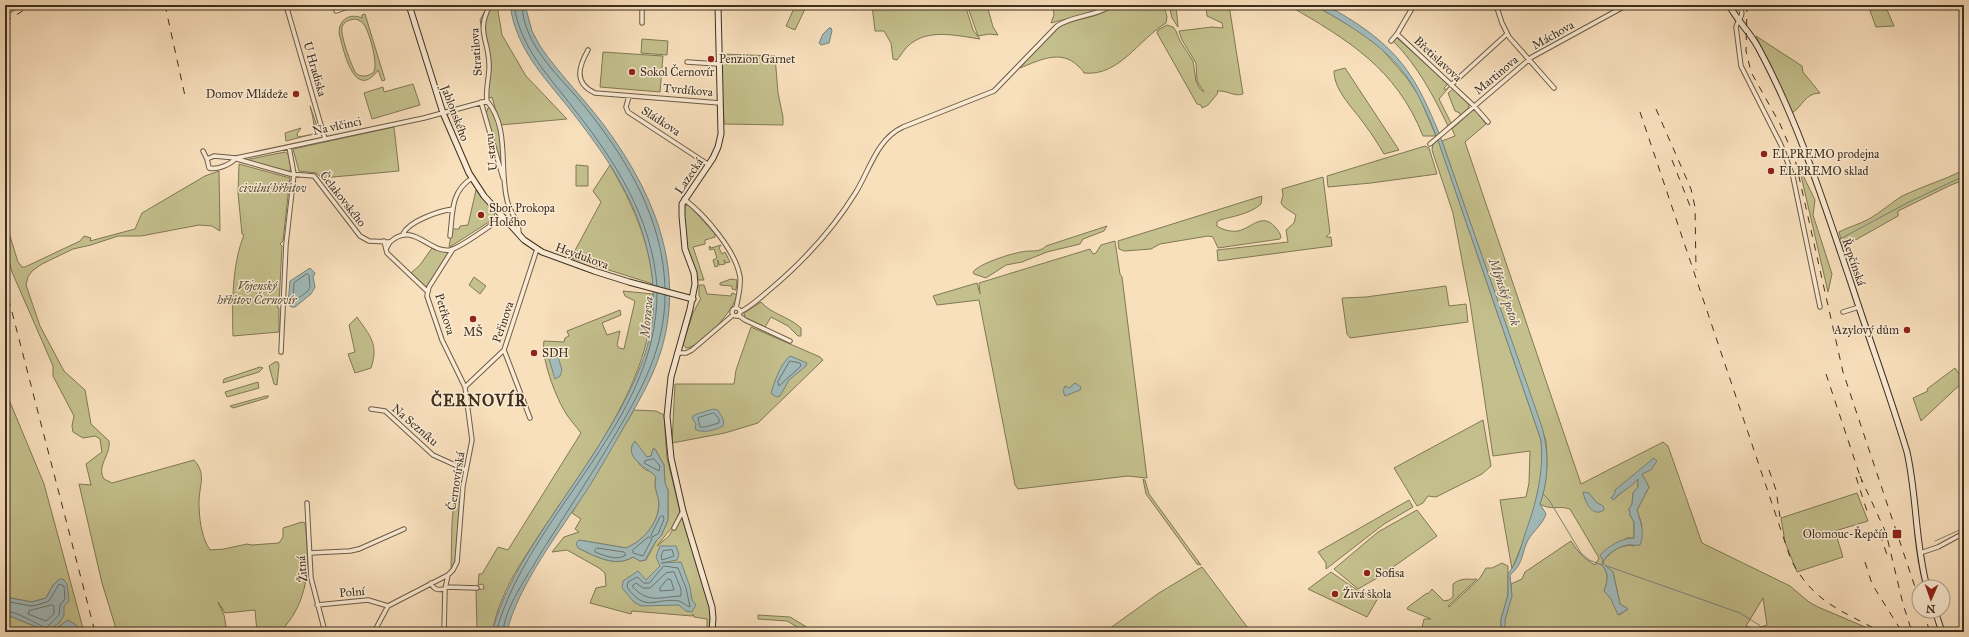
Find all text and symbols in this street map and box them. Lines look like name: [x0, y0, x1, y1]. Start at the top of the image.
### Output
street label: Máchova: [1530, 17, 1577, 52]
street label: Stratilova: [467, 26, 485, 77]
street label: Břetislavova: [1411, 33, 1465, 85]
street label: U Hradiska: [301, 40, 330, 99]
place label: Penzion Garnet: [719, 52, 796, 66]
street label: Martinova: [1471, 52, 1521, 97]
marker: Penzion Garnet: [706, 54, 716, 64]
place label: Sokol Černovír: [640, 63, 715, 79]
marker: Sokol Černovír: [627, 67, 637, 77]
street label: Jablonského: [436, 81, 472, 143]
street label: Tvrdíkova: [662, 81, 714, 99]
place label: Domov Mládeže: [206, 87, 288, 101]
marker: Domov Mládeže: [291, 89, 301, 99]
street label: Sládkova: [639, 103, 684, 139]
street label: Na vlčinci: [311, 114, 363, 138]
street label: U stavu: [482, 132, 500, 172]
place label: ELPREMO prodejna: [1772, 147, 1880, 161]
marker: ELPREMO prodejna: [1759, 149, 1769, 159]
street label: Lazecká: [672, 155, 707, 197]
place label: ELPREMO sklad: [1779, 164, 1869, 178]
marker: ELPREMO sklad: [1766, 166, 1776, 176]
street label: Čelakovského: [317, 167, 371, 229]
park label: civilní hřbitov: [239, 181, 307, 195]
place label: Sbor Prokopa Holého: [489, 201, 556, 229]
marker: Sbor Prokopa Holého: [476, 210, 486, 220]
street label: Řepčínská: [1839, 236, 1871, 288]
street label: Heydukova: [554, 240, 611, 272]
water label: Mlýnský potok: [1484, 255, 1523, 328]
park label: Vojenský hřbitov Černovír: [216, 279, 298, 307]
street label: Petřkova: [432, 292, 458, 337]
water label: Morava: [637, 296, 657, 340]
street label: Peřinova: [489, 299, 517, 344]
marker: MŠ: [468, 314, 478, 324]
place label: MŠ: [463, 323, 483, 339]
place label: Azylový dům: [1833, 323, 1899, 337]
marker: Azylový dům: [1902, 325, 1912, 335]
place label: SDH: [542, 346, 569, 360]
marker: SDH: [529, 348, 539, 358]
district label: ČERNOVÍR: [431, 389, 527, 410]
street label: Na Sezníku: [389, 401, 441, 449]
street label: Černovírská: [443, 450, 468, 511]
place label: Olomouc-Řepčín: [1803, 525, 1889, 541]
marker: Olomouc-Řepčín: [1891, 528, 1903, 540]
street label: Žitná: [292, 554, 310, 583]
place label: Sofisa: [1375, 566, 1405, 580]
marker: Sofisa: [1362, 568, 1372, 578]
north arrow: [1911, 579, 1951, 619]
street label: Polní: [339, 584, 366, 600]
place label: Živá škola: [1343, 585, 1392, 601]
marker: Živá škola: [1330, 589, 1340, 599]
text: N: [1925, 602, 1936, 615]

